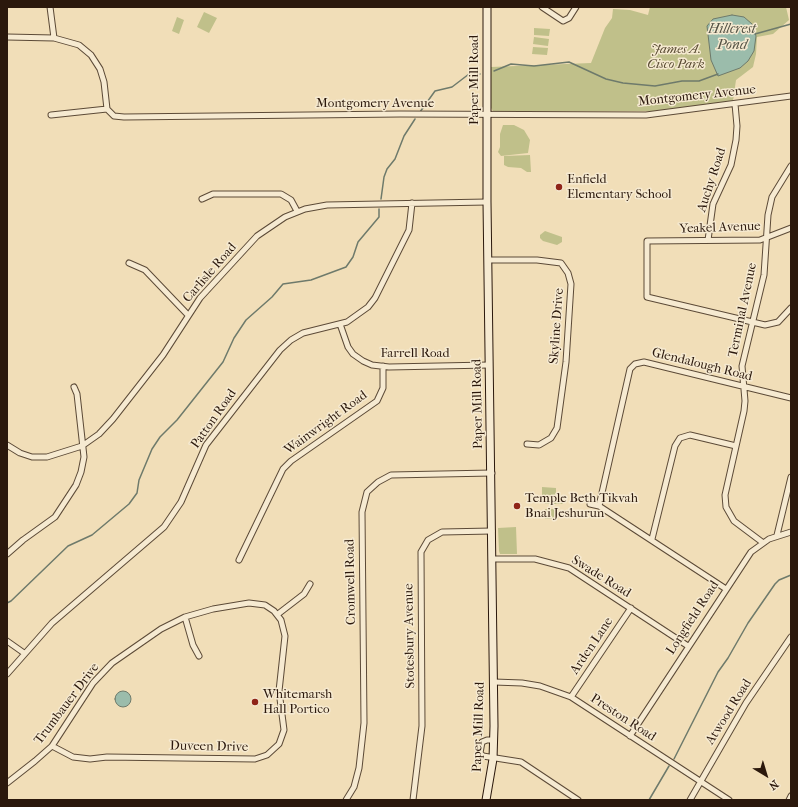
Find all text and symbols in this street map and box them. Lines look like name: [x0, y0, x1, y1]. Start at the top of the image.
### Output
water label: Hillcrest Pond: [708, 22, 756, 54]
street label: Paper Mill Road: [467, 35, 483, 125]
park label: James A. Cisco Park: [647, 42, 705, 73]
street label: Montgomery Avenue: [637, 82, 757, 110]
street label: Montgomery Avenue: [316, 96, 434, 112]
street label: Auchy Road: [694, 146, 730, 214]
place label: Enfield Elementary School: [567, 172, 672, 203]
marker: Enfield Elementary School: [554, 182, 564, 192]
street label: Yeakel Avenue: [679, 219, 761, 237]
street label: Carlisle Road: [180, 240, 240, 306]
street label: Terminal Avenue: [725, 261, 761, 359]
street label: Skyline Drive: [547, 287, 567, 365]
street label: Glendalough Road: [650, 345, 754, 385]
street label: Farrell Road: [380, 346, 450, 362]
street label: Paper Mill Road: [469, 359, 487, 449]
street label: Patton Road: [188, 386, 240, 452]
street label: Wainwright Road: [282, 388, 370, 458]
place label: Temple Beth Tikvah Bnai Jeshurun: [525, 491, 638, 522]
marker: Temple Beth Tikvah Bnai Jeshurun: [512, 501, 522, 511]
street label: Cromwell Road: [342, 539, 360, 625]
street label: Swade Road: [568, 553, 634, 601]
street label: Longfield Road: [663, 578, 723, 658]
street label: Stotesbury Avenue: [401, 583, 419, 689]
street label: Arden Lane: [567, 615, 617, 677]
street label: Trumbauer Drive: [31, 660, 103, 748]
street label: Atwood Road: [703, 676, 755, 748]
street label: Paper Mill Road: [470, 682, 488, 772]
place label: Whitemarsh Hall Portico: [263, 687, 332, 718]
street label: Preston Road: [587, 691, 659, 745]
marker: Whitemarsh Hall Portico: [250, 697, 260, 707]
street label: Duveen Drive: [170, 739, 248, 755]
north arrow: [746, 755, 786, 795]
text: N: [766, 777, 781, 793]

